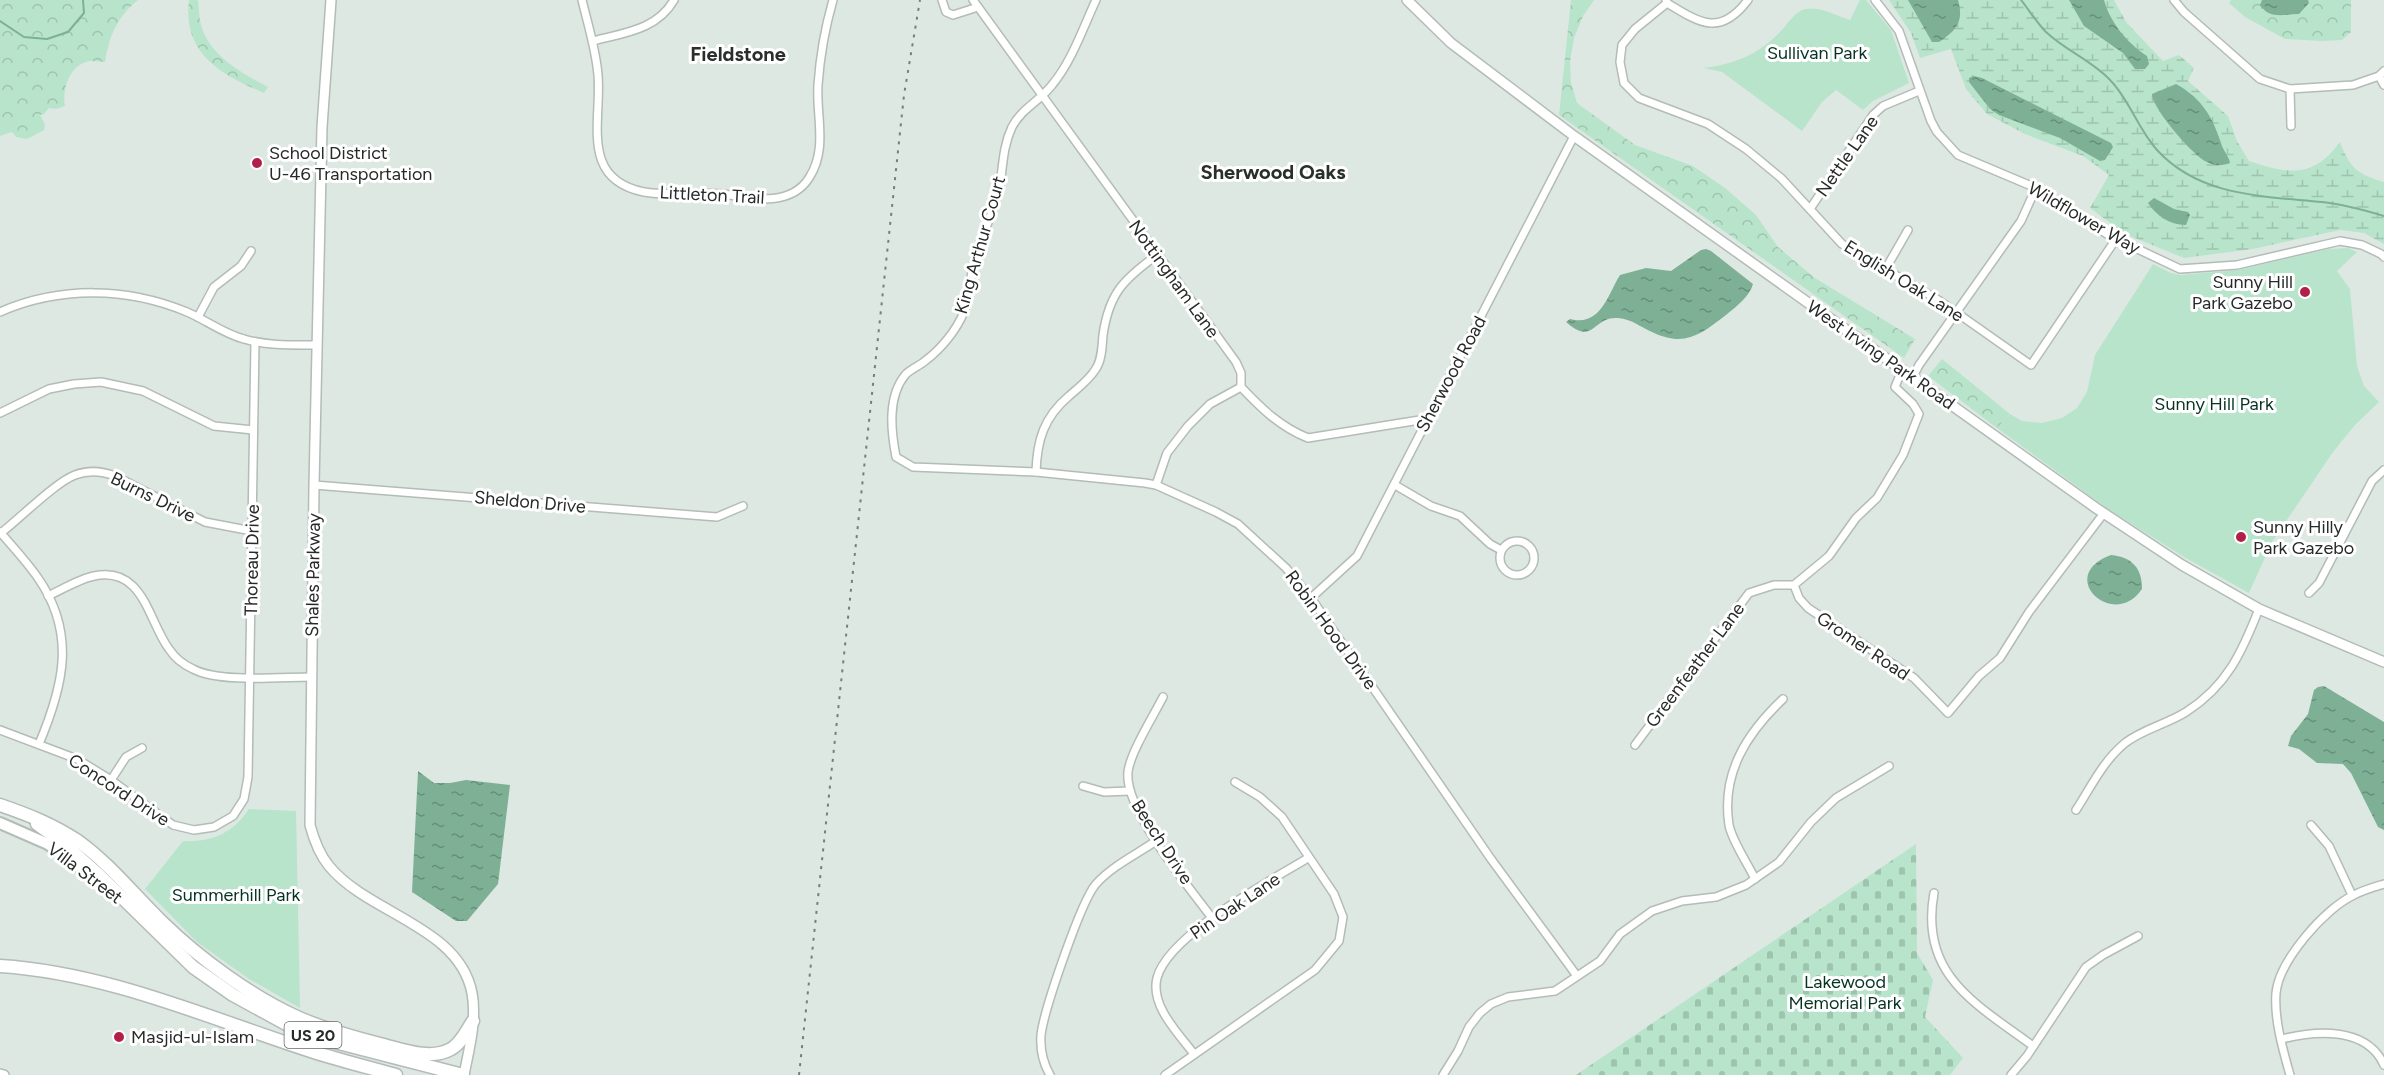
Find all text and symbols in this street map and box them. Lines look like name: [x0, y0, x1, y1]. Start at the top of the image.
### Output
district label: Fieldstone: [690, 42, 786, 66]
park label: Sullivan Park: [1767, 42, 1867, 64]
street label: Nettle Lane: [1811, 111, 1883, 201]
place label: School District U-46 Transportation: [269, 142, 432, 185]
marker: School District U-46 Transportation: [250, 156, 264, 170]
district label: Sherwood Oaks: [1201, 160, 1345, 184]
street label: King Arthur Court: [950, 173, 1010, 316]
street label: Wildflower Way: [2024, 177, 2145, 259]
street label: Littleton Trail: [659, 181, 765, 209]
street label: Nottingham Lane: [1124, 216, 1224, 342]
street label: English Oak Lane: [1840, 235, 1968, 327]
place label: Sunny Hill Park Gazebo: [2192, 271, 2293, 314]
marker: Sunny Hill Park Gazebo: [2298, 285, 2312, 299]
street label: West Irving Park Road: [1803, 296, 1959, 414]
street label: Sherwood Road: [1411, 312, 1491, 436]
park label: Sunny Hill Park: [2154, 393, 2274, 415]
street label: Burns Drive: [107, 467, 199, 527]
street label: Sheldon Drive: [473, 486, 587, 518]
street label: Thoreau Drive: [240, 504, 264, 616]
street label: Shales Parkway: [301, 513, 325, 637]
place label: Sunny Hilly Park Gazebo: [2253, 516, 2354, 559]
marker: Sunny Hilly Park Gazebo: [2234, 530, 2248, 544]
street label: Robin Hood Drive: [1280, 566, 1382, 694]
street label: Greenfeather Lane: [1641, 598, 1749, 732]
street label: Gromer Road: [1812, 607, 1914, 685]
street label: Concord Drive: [64, 749, 174, 831]
street label: Beech Drive: [1126, 796, 1198, 889]
street label: Villa Street: [43, 838, 127, 909]
street label: Pin Oak Lane: [1186, 868, 1284, 944]
park label: Summerhill Park: [172, 884, 301, 906]
park label: Lakewood Memorial Park: [1789, 971, 1902, 1014]
road number: US 20: [284, 1022, 342, 1048]
place label: Masjid-ul-Islam: [131, 1026, 254, 1048]
marker: Masjid-ul-Islam: [112, 1030, 126, 1044]

